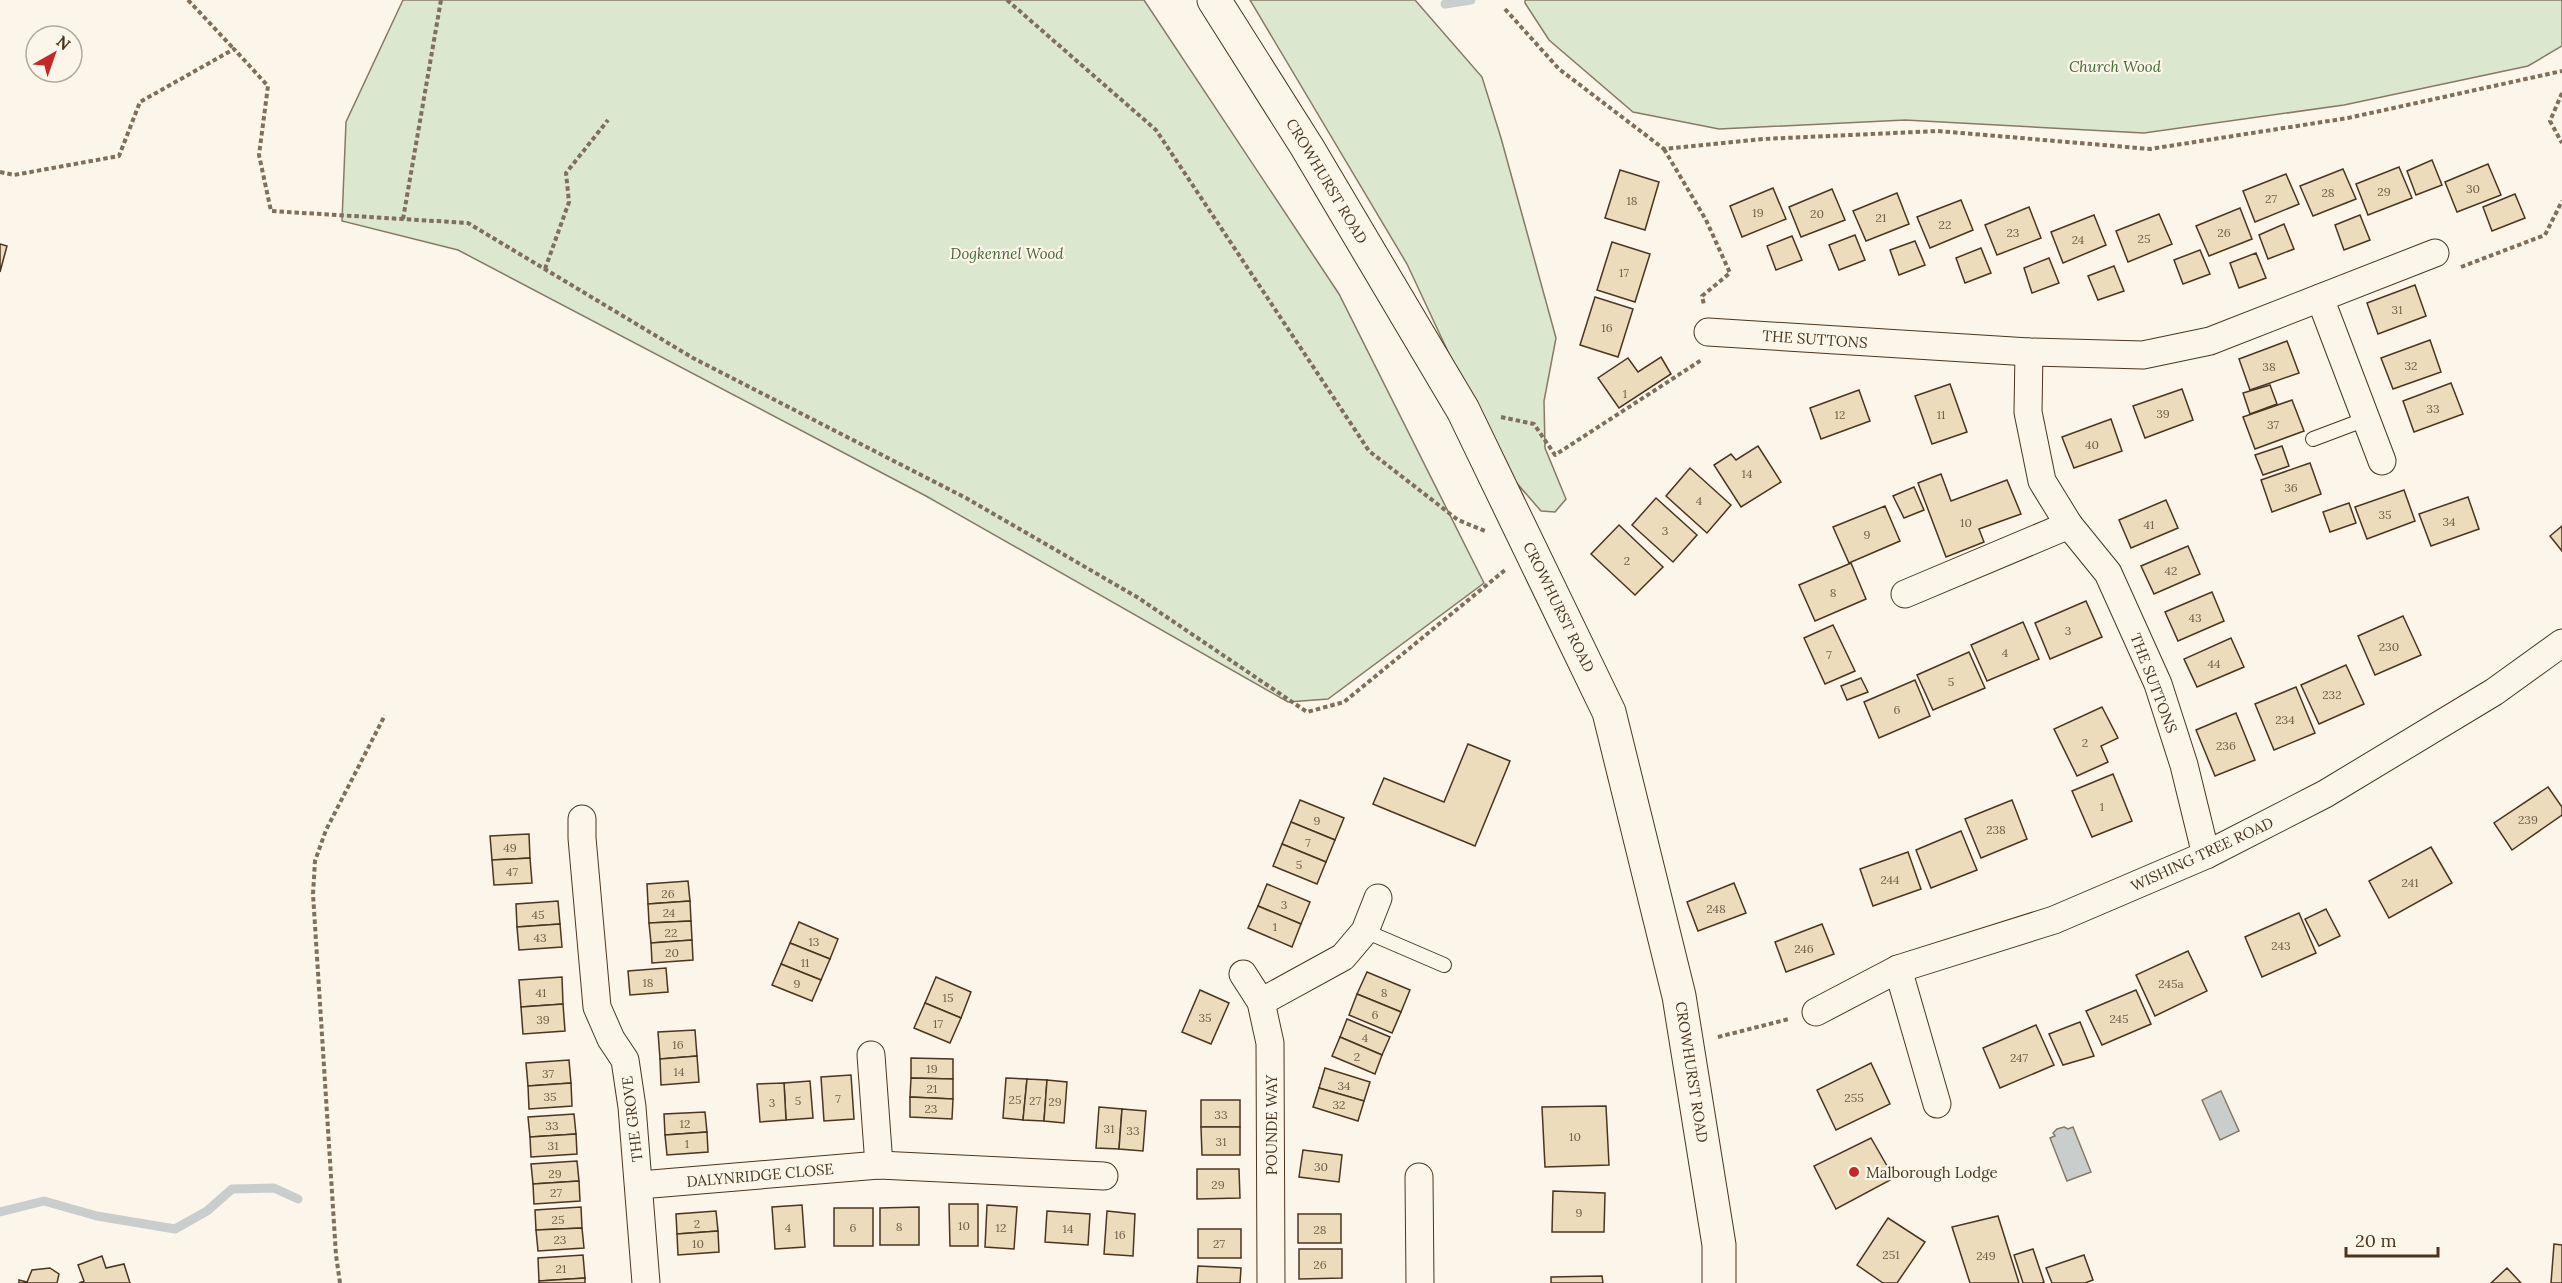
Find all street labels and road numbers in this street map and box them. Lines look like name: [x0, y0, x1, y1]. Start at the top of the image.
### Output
street label: CROWHURST ROAD: [1282, 115, 1372, 247]
street label: THE SUTTONS: [1762, 326, 1868, 352]
street label: CROWHURST ROAD: [1519, 539, 1599, 675]
street label: THE SUTTONS: [2126, 630, 2182, 736]
street label: WISHING TREE ROAD: [2128, 813, 2276, 895]
street label: CROWHURST ROAD: [1671, 1000, 1713, 1144]
street label: POUNDE WAY: [1262, 1074, 1281, 1175]
street label: THE GROVE: [617, 1075, 647, 1163]
street label: DALYNRIDGE CLOSE: [686, 1159, 834, 1191]

